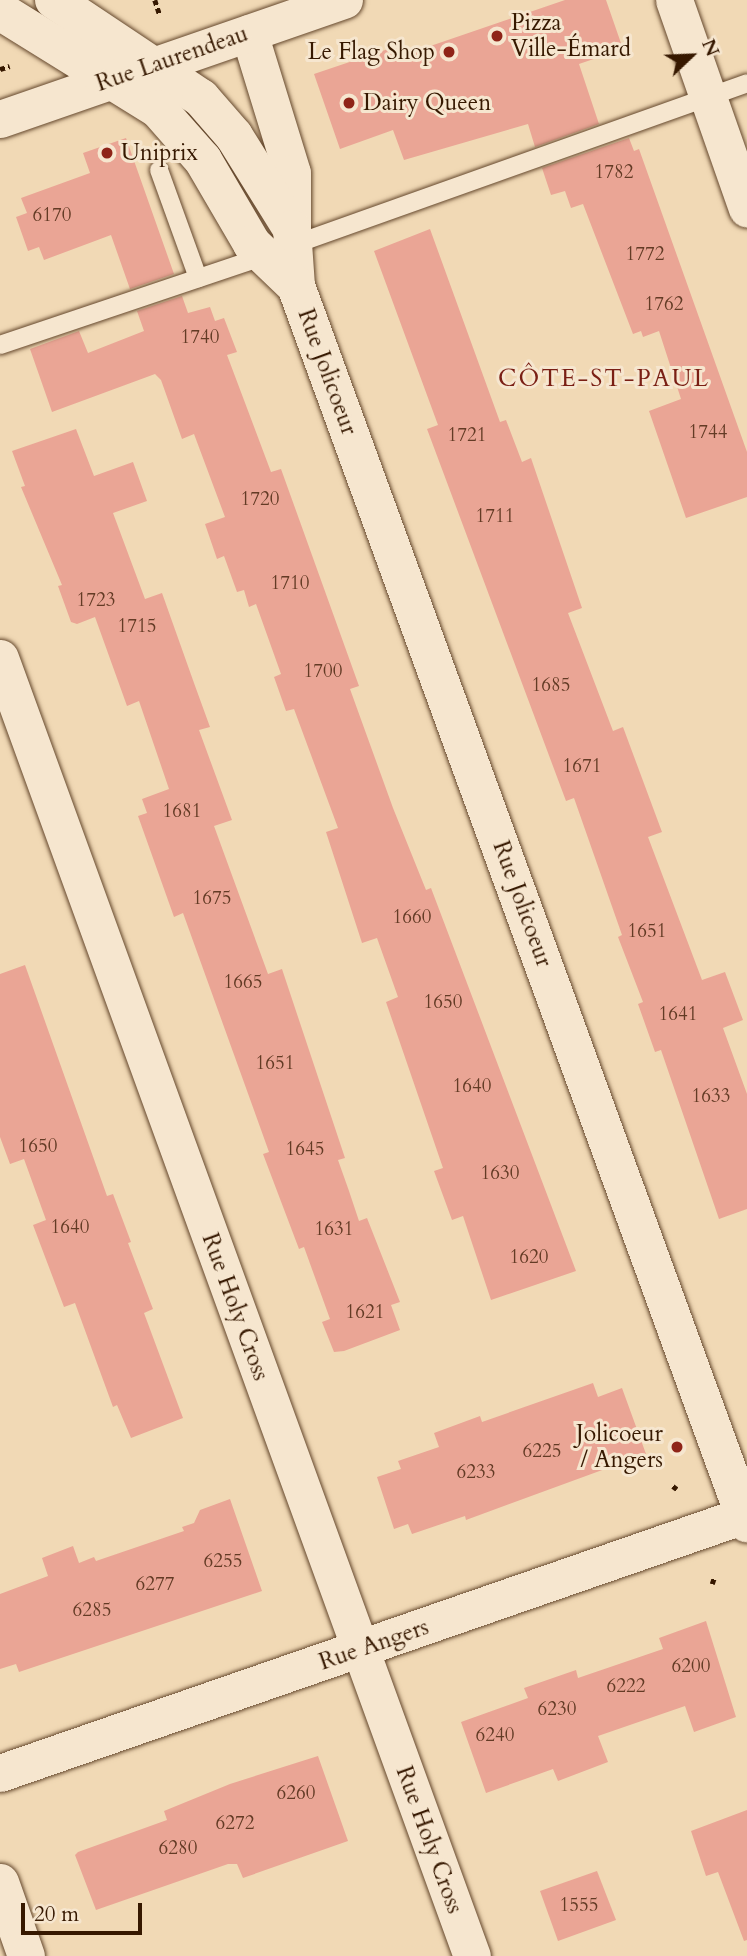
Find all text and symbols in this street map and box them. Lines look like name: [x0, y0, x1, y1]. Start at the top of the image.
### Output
place label: Pizza Ville-Émard: [511, 9, 631, 63]
street label: Rue Laurendeau: [92, 20, 252, 98]
north arrow: [656, 21, 726, 91]
marker: Pizza Ville-Émard: [489, 28, 505, 44]
text: N: [695, 35, 726, 60]
place label: Le Flag Shop: [308, 38, 435, 66]
marker: Le Flag Shop: [441, 44, 457, 60]
place label: Dairy Queen: [363, 89, 491, 117]
marker: Dairy Queen: [341, 95, 357, 111]
place label: Uniprix: [121, 139, 198, 167]
marker: Uniprix: [99, 145, 115, 161]
house number: 1782: [595, 162, 633, 184]
house number: 6170: [33, 205, 71, 227]
house number: 1772: [626, 244, 664, 266]
house number: 1762: [645, 294, 683, 316]
street label: Rue Jolicoeur: [291, 305, 363, 439]
house number: 1740: [181, 327, 219, 349]
district label: CÔTE-ST-PAUL: [500, 365, 708, 393]
house number: 1744: [689, 422, 727, 444]
house number: 1721: [448, 425, 486, 447]
house number: 1720: [241, 489, 279, 511]
house number: 1711: [476, 506, 514, 528]
house number: 1710: [271, 573, 309, 595]
house number: 1723: [77, 590, 115, 612]
house number: 1715: [118, 616, 156, 638]
house number: 1700: [304, 661, 342, 683]
house number: 1685: [532, 675, 570, 697]
house number: 1671: [563, 756, 601, 778]
house number: 1681: [163, 801, 201, 823]
street label: Rue Jolicoeur: [486, 837, 558, 971]
house number: 1675: [193, 888, 231, 910]
house number: 1660: [393, 907, 431, 929]
house number: 1651: [628, 921, 666, 943]
house number: 1665: [224, 972, 262, 994]
house number: 1650: [424, 992, 462, 1014]
house number: 1641: [659, 1004, 697, 1026]
house number: 1651: [256, 1053, 294, 1075]
house number: 1640: [453, 1076, 491, 1098]
house number: 1633: [692, 1086, 730, 1108]
house number: 1650: [19, 1136, 57, 1158]
house number: 1645: [286, 1139, 324, 1161]
house number: 1630: [481, 1163, 519, 1185]
house number: 1640: [51, 1217, 89, 1239]
house number: 1631: [315, 1219, 353, 1241]
street label: Rue Holy Cross: [196, 1230, 274, 1384]
house number: 1620: [510, 1247, 548, 1269]
house number: 1621: [346, 1302, 384, 1324]
place label: Jolicoeur / Angers: [576, 1420, 663, 1474]
marker: Jolicoeur / Angers: [669, 1439, 685, 1455]
house number: 6225: [523, 1441, 561, 1463]
house number: 6233: [457, 1462, 495, 1484]
house number: 6255: [204, 1551, 242, 1573]
house number: 6277: [136, 1574, 174, 1596]
house number: 6285: [73, 1600, 111, 1622]
street label: Rue Angers: [316, 1613, 432, 1677]
house number: 6200: [672, 1656, 710, 1678]
house number: 6222: [607, 1676, 645, 1698]
house number: 6230: [538, 1699, 576, 1721]
house number: 6240: [476, 1725, 514, 1747]
street label: Rue Holy Cross: [390, 1763, 468, 1917]
house number: 6260: [277, 1783, 315, 1805]
house number: 6272: [216, 1813, 254, 1835]
house number: 6280: [159, 1838, 197, 1860]
scale bar: [24, 1890, 145, 1934]
house number: 1555: [560, 1895, 598, 1917]
text: 20 m: [34, 1900, 79, 1929]

